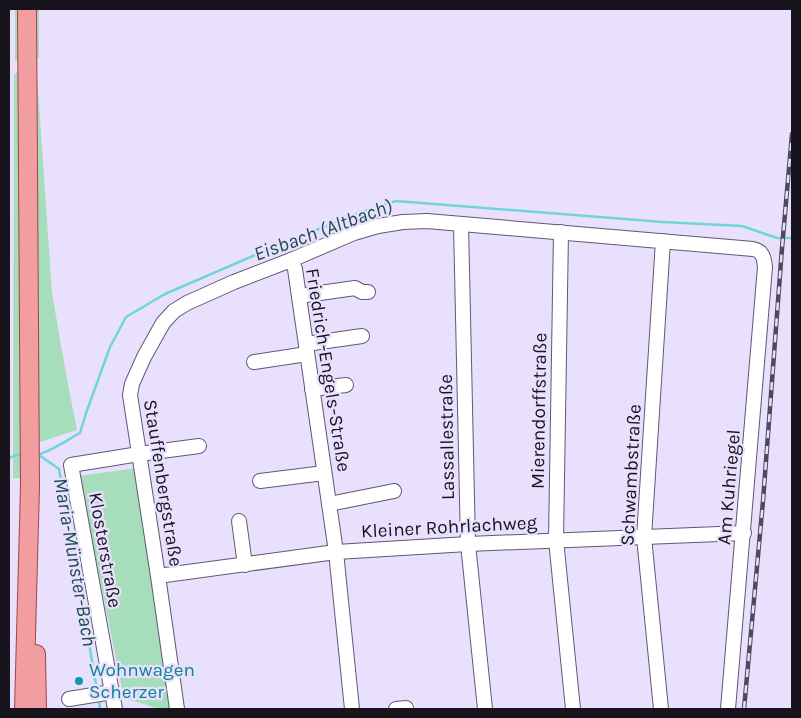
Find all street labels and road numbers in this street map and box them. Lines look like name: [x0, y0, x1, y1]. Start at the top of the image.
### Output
street label: Friedrich-Engels-Straße: [301, 267, 355, 473]
street label: Mierendorffstraße: [527, 333, 551, 489]
street label: Lassallestraße: [435, 374, 459, 500]
street label: Stauffenbergstraße: [139, 398, 187, 568]
street label: Schwambstraße: [616, 404, 646, 546]
street label: Am Kuhriegel: [713, 428, 745, 546]
street label: Klosterstraße: [84, 491, 126, 609]
street label: Kleiner Rohrlachweg: [360, 511, 538, 543]

